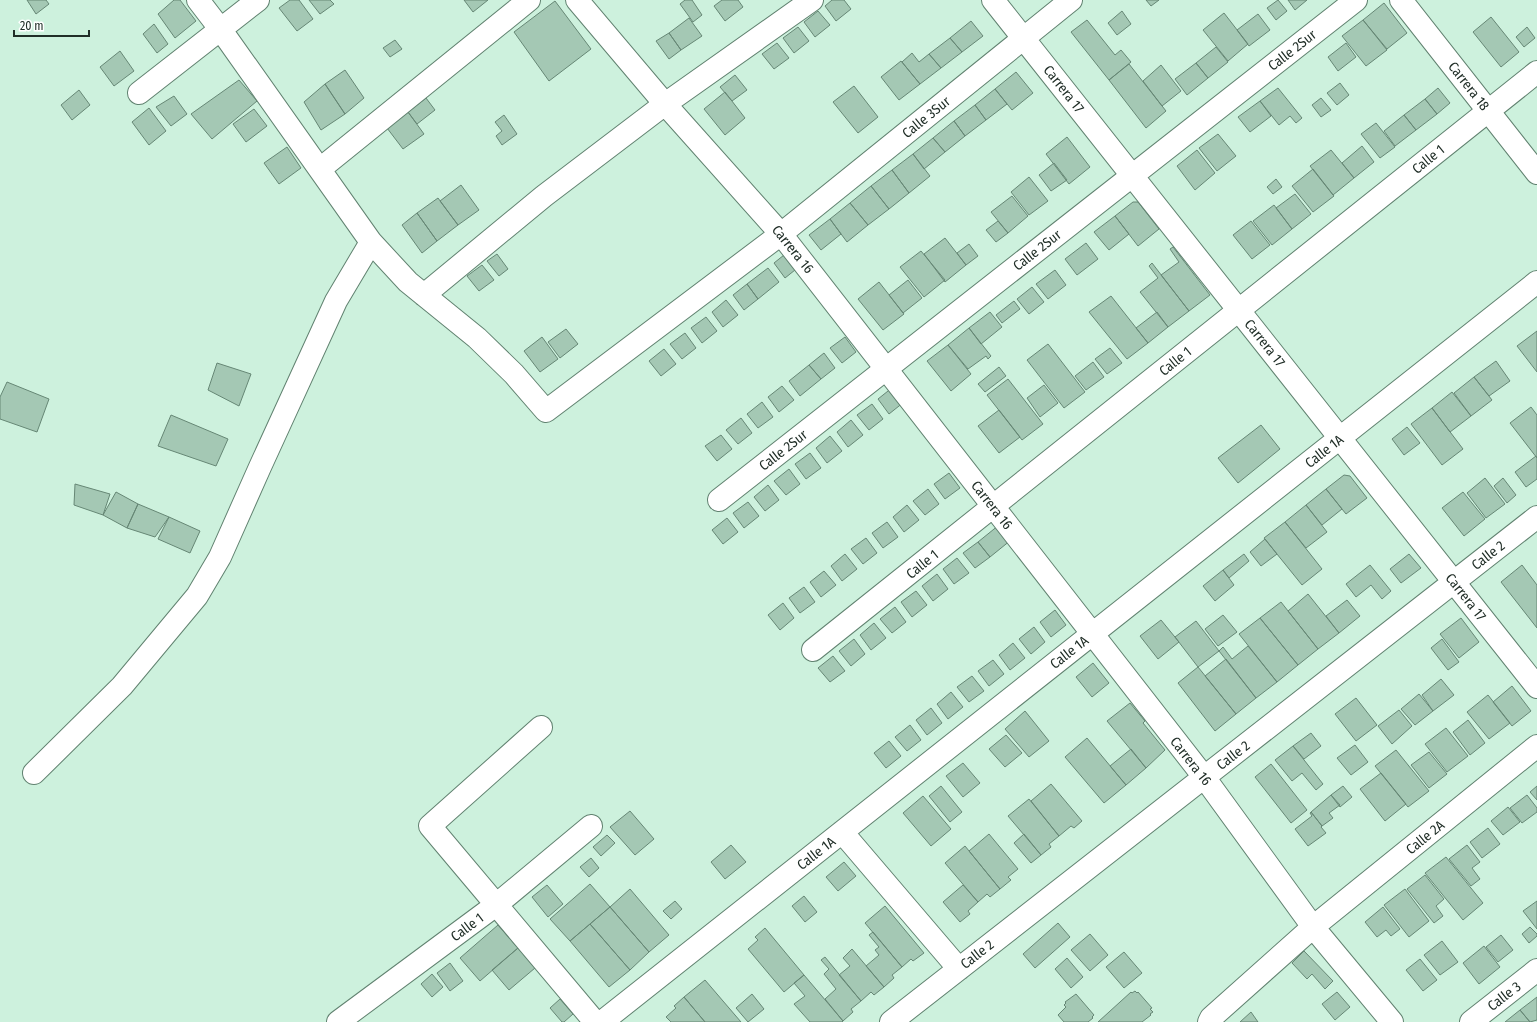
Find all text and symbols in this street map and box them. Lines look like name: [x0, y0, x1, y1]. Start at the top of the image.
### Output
scale bar: [14, 12, 89, 38]
text: 20 m: [20, 19, 44, 33]
street label: Calle 2Sur: [1265, 26, 1320, 74]
street label: Carrera 18: [1444, 59, 1493, 114]
street label: Carrera 17: [1040, 62, 1088, 117]
street label: Calle 3Sur: [899, 93, 954, 142]
street label: Calle 1: [1409, 141, 1448, 178]
street label: Carrera 16: [768, 222, 817, 277]
street label: Calle 2Sur: [1010, 226, 1065, 274]
street label: Carrera 17: [1241, 316, 1289, 371]
street label: Calle 1: [1156, 343, 1195, 380]
street label: Calle 2Sur: [756, 426, 811, 474]
street label: Calle 1A: [1302, 431, 1347, 472]
street label: Carrera 16: [967, 478, 1016, 533]
street label: Calle 2: [1468, 537, 1508, 574]
street label: Calle 1: [903, 546, 942, 583]
street label: Carrera 17: [1442, 570, 1490, 625]
street label: Calle 1A: [1047, 632, 1092, 673]
street label: Carrera 16: [1166, 734, 1215, 789]
street label: Calle 2: [1213, 737, 1253, 774]
street label: Calle 2A: [1403, 816, 1449, 858]
street label: Calle 1A: [794, 833, 839, 874]
street label: Calle 1: [448, 910, 487, 945]
street label: Calle 2: [957, 936, 997, 973]
street label: Calle 3: [1484, 978, 1524, 1015]

